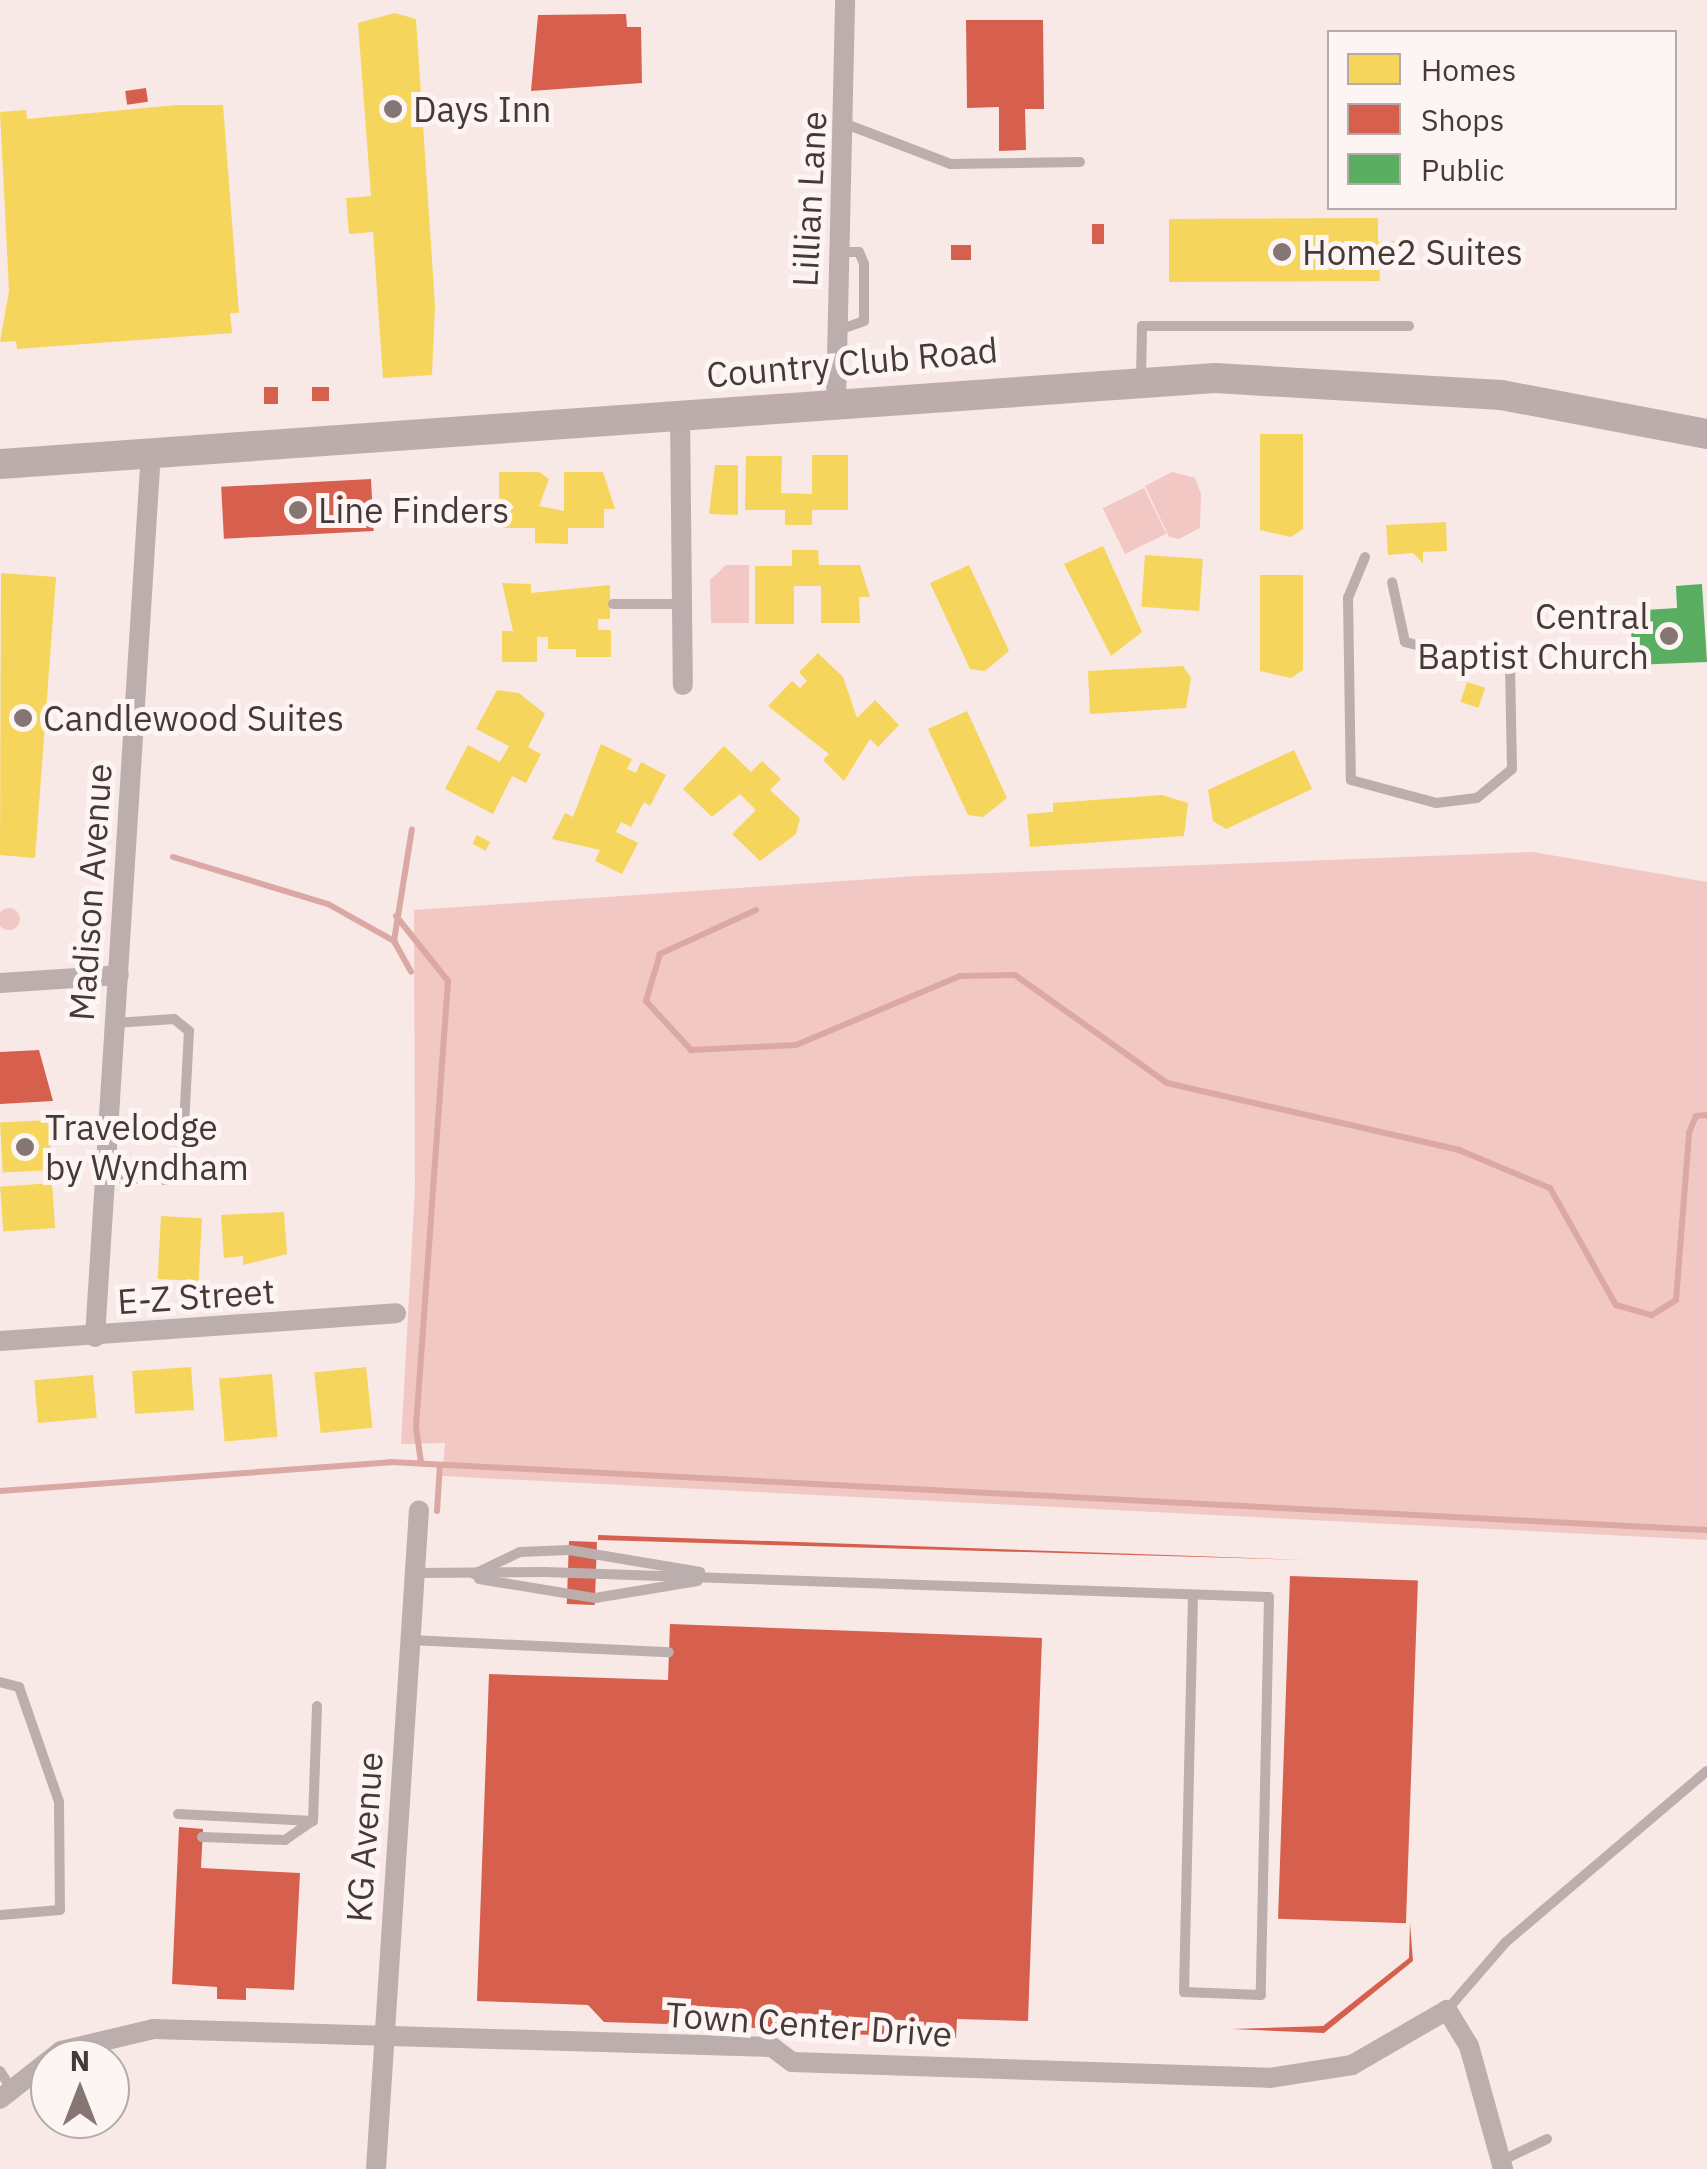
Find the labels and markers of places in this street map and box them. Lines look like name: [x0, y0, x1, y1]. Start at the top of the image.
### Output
place label: Days Inn: [413, 88, 551, 130]
marker: Days Inn: [382, 98, 404, 120]
place label: Home2 Suites: [1302, 231, 1523, 273]
marker: Home2 Suites: [1271, 241, 1293, 263]
place label: Line Finders: [318, 489, 509, 531]
marker: Line Finders: [287, 499, 309, 521]
place label: Central Baptist Church: [1417, 595, 1649, 677]
marker: Central Baptist Church: [1658, 625, 1680, 647]
place label: Candlewood Suites: [43, 697, 344, 739]
marker: Candlewood Suites: [12, 707, 34, 729]
place label: Travelodge by Wyndham: [45, 1106, 249, 1188]
marker: Travelodge by Wyndham: [14, 1136, 36, 1158]

